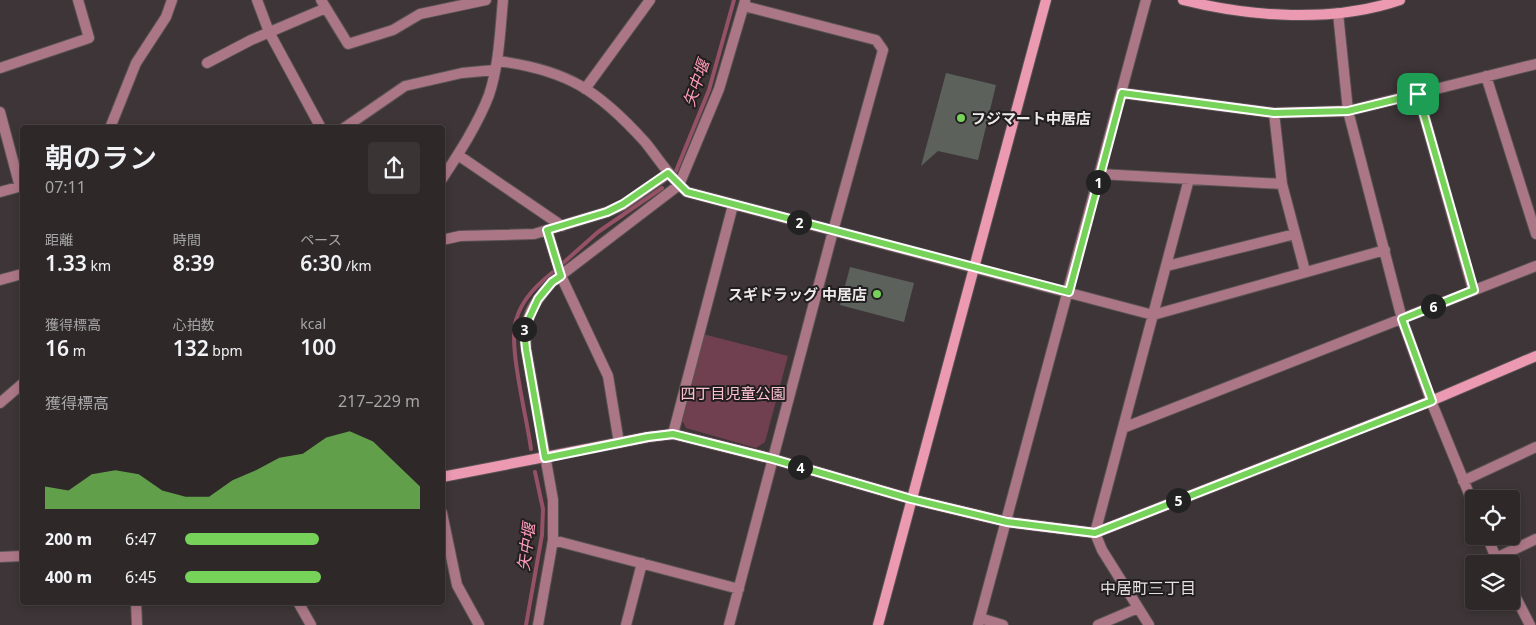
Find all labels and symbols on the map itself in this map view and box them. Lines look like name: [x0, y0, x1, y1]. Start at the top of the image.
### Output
water label: 矢中堰: [678, 54, 715, 109]
pin: [1397, 73, 1439, 115]
place label: フジマート中居店: [971, 108, 1091, 128]
marker: フジマート中居店: [955, 112, 967, 124]
pin: 1: [1086, 170, 1110, 194]
pin: 2: [786, 210, 812, 234]
place label: スギドラッグ 中居店: [728, 284, 867, 304]
marker: スギドラッグ 中居店: [871, 288, 883, 300]
pin: 6: [1420, 294, 1446, 318]
pin: 3: [512, 316, 536, 342]
park label: 四丁目児童公園: [680, 383, 786, 403]
pin: 4: [788, 454, 812, 480]
pin: 5: [1166, 488, 1190, 512]
water label: 矢中堰: [512, 519, 540, 572]
district label: 中居町三丁目: [1100, 577, 1196, 599]

